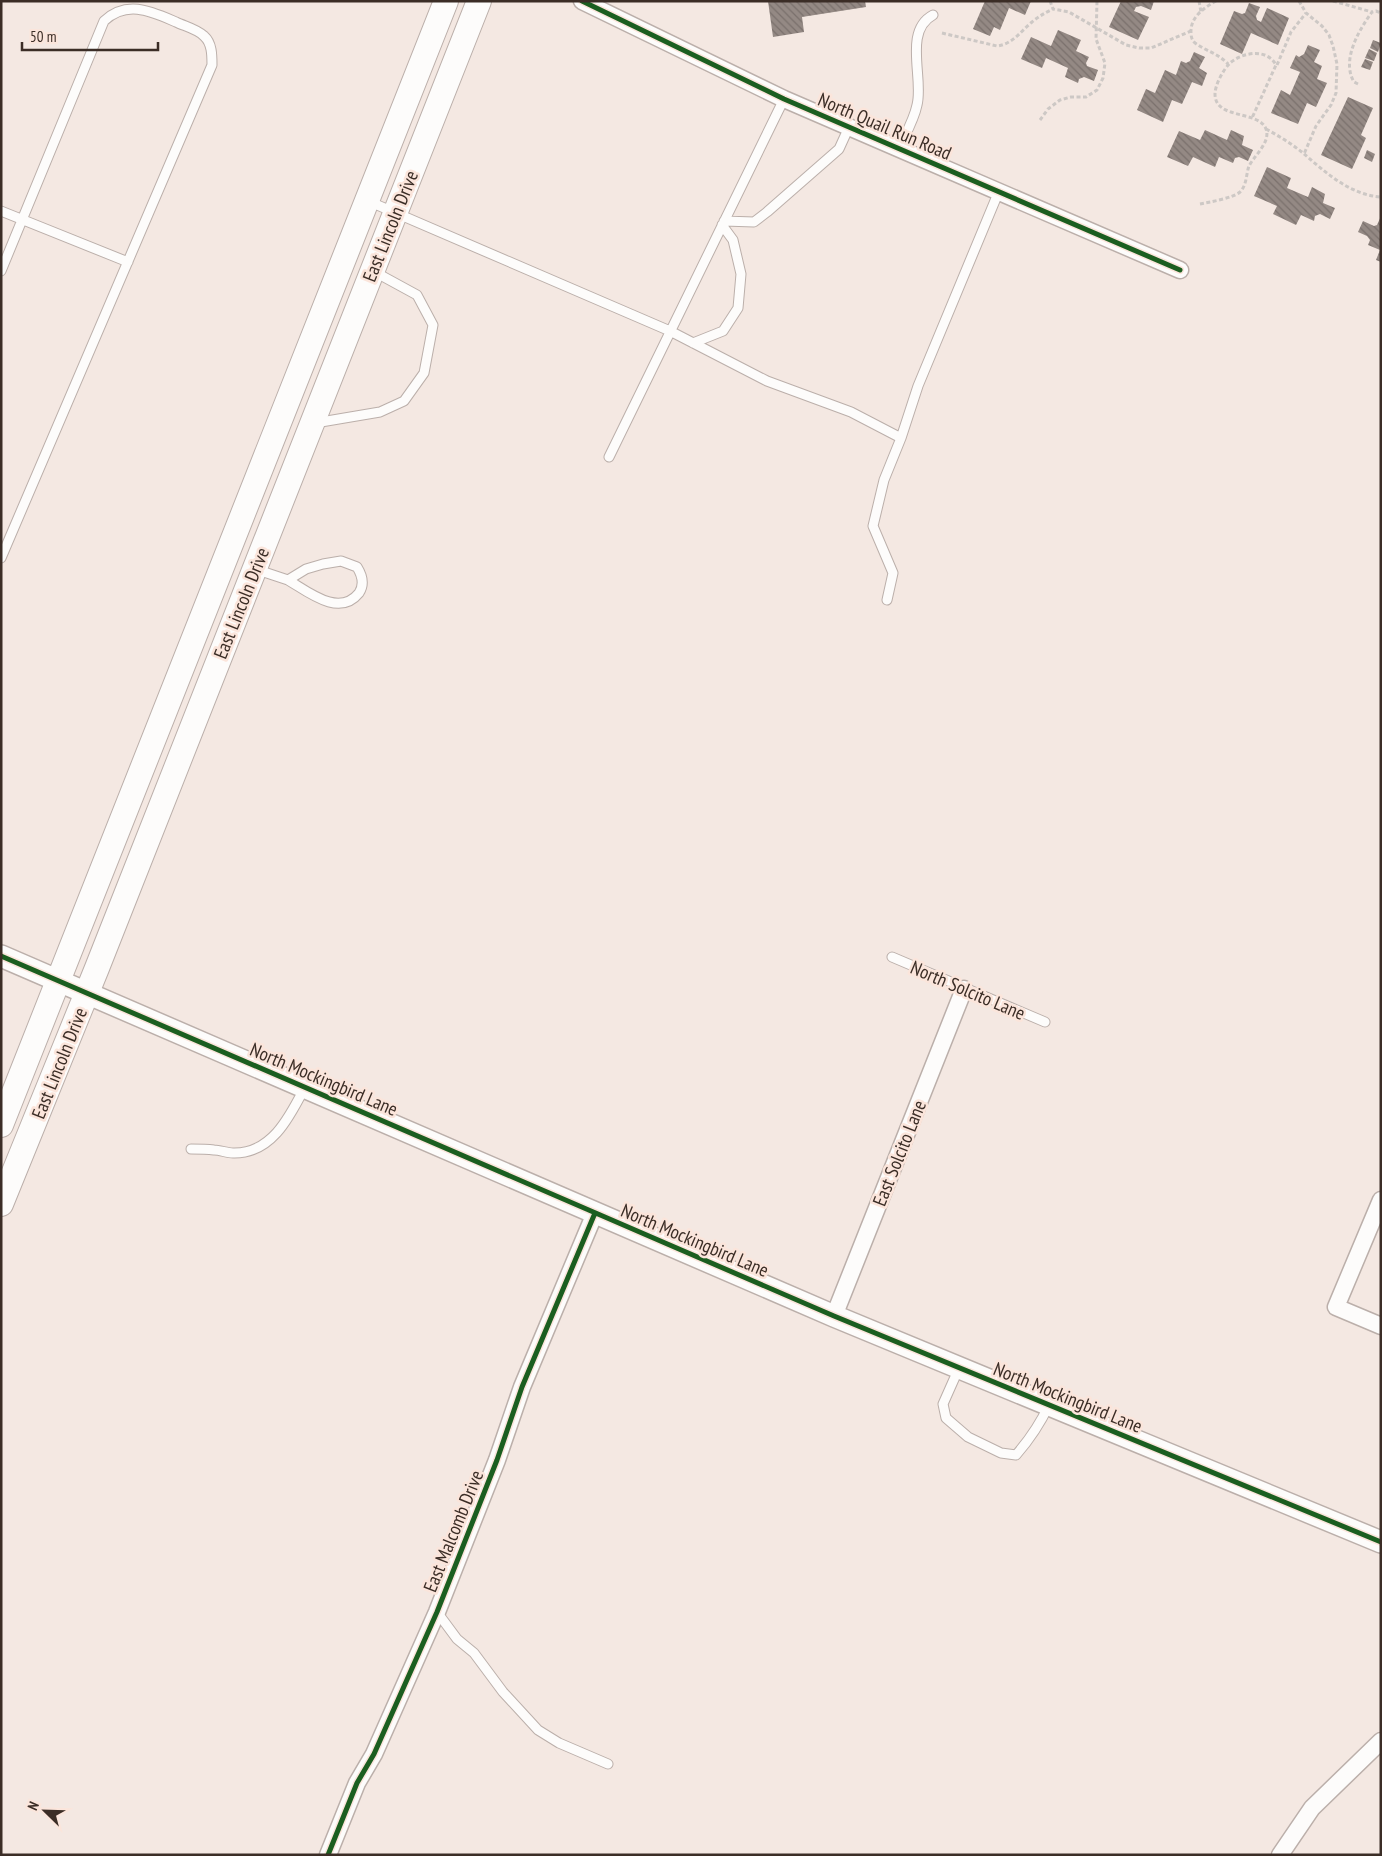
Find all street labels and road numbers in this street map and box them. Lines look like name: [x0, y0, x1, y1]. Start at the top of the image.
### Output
street label: North Quail Run Road: [815, 87, 955, 165]
street label: East Lincoln Drive: [357, 167, 423, 285]
street label: East Lincoln Drive: [208, 544, 274, 662]
street label: North Solcito Lane: [907, 955, 1029, 1025]
street label: East Lincoln Drive: [26, 1004, 92, 1122]
street label: North Mockingbird Lane: [247, 1037, 402, 1121]
street label: East Solcito Lane: [867, 1097, 931, 1209]
street label: North Mockingbird Lane: [618, 1198, 773, 1282]
street label: North Mockingbird Lane: [990, 1356, 1146, 1438]
street label: East Malcomb Drive: [418, 1466, 488, 1595]

